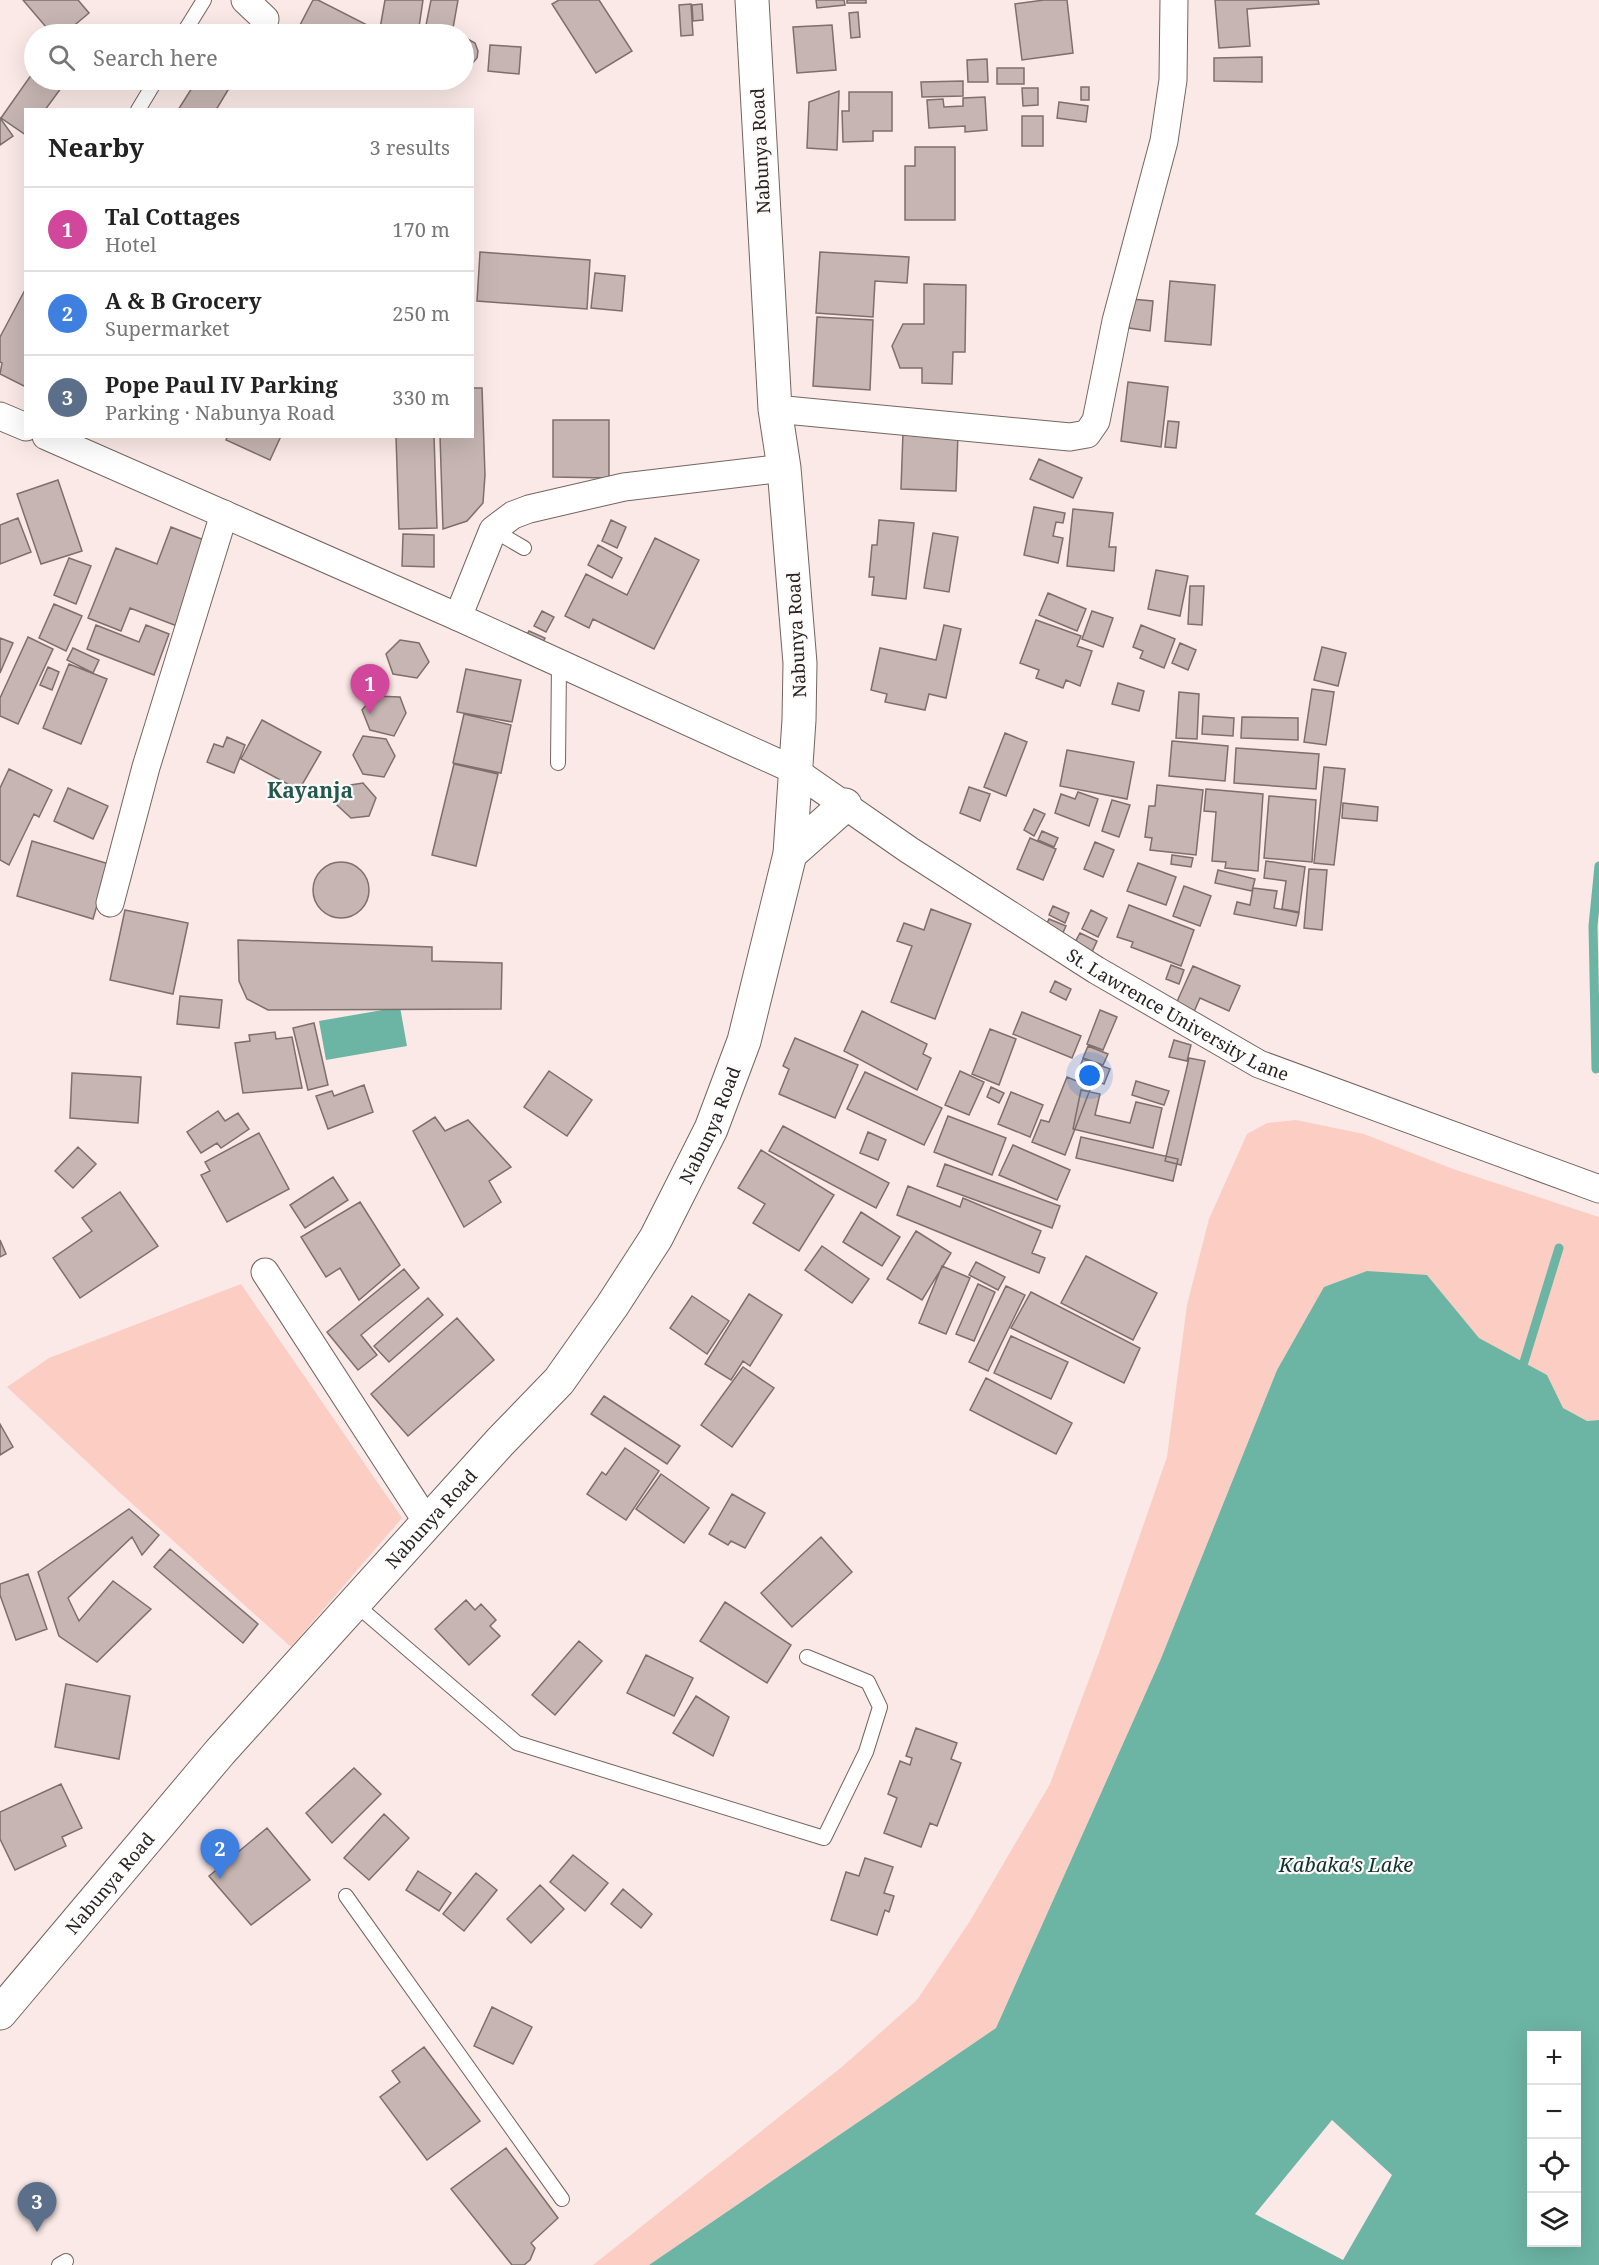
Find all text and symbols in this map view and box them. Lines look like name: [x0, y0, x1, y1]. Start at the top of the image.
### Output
search box: [24, 24, 474, 90]
icon: search: [45, 41, 78, 74]
text: Search here: [93, 42, 218, 72]
street label: Nabunya Road: [745, 87, 775, 215]
text: Nearby: [48, 129, 144, 165]
text: 3 results: [370, 134, 450, 161]
text: Tal Cottages: [105, 201, 240, 231]
text: 1: [62, 216, 73, 243]
text: 170 m: [392, 216, 450, 243]
text: Hotel: [105, 231, 156, 258]
text: A & B Grocery: [105, 285, 262, 315]
text: 2: [62, 300, 73, 327]
text: 250 m: [392, 300, 450, 327]
text: Supermarket: [105, 315, 230, 342]
text: Pope Paul IV Parking: [105, 369, 338, 399]
text: 3: [62, 384, 73, 411]
text: 330 m: [392, 384, 450, 411]
text: Parking · Nabunya Road: [105, 399, 335, 426]
street label: Nabunya Road: [781, 571, 811, 699]
pin: 1: [350, 664, 389, 714]
district label: Kayanja: [267, 776, 353, 804]
street label: St. Lawrence University Lane: [1062, 942, 1292, 1086]
your location: [1075, 1061, 1104, 1090]
street label: Nabunya Road: [673, 1063, 745, 1188]
street label: Nabunya Road: [380, 1464, 482, 1573]
street label: Nabunya Road: [60, 1827, 159, 1939]
pin: 2: [200, 1830, 240, 1879]
water label: Kabaka's Lake: [1278, 1851, 1413, 1878]
map controls: [1527, 2031, 1581, 2247]
button: +: [1527, 2031, 1581, 2085]
button: −: [1527, 2085, 1581, 2139]
button: locate: [1527, 2139, 1581, 2193]
pin: 3: [18, 2182, 57, 2232]
button: layers: [1527, 2193, 1581, 2247]

